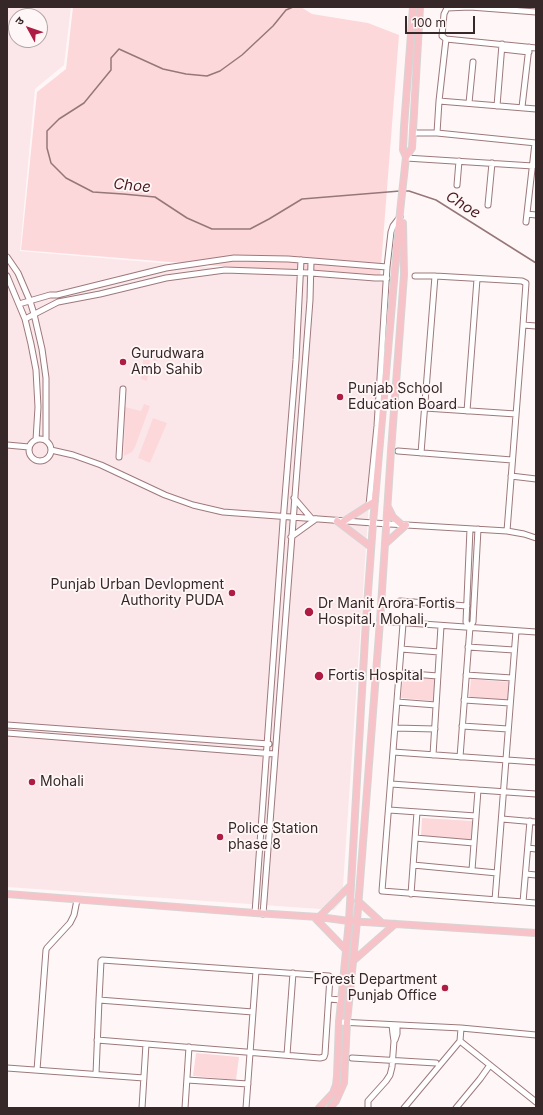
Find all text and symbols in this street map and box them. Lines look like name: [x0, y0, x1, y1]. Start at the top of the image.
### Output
north arrow: [8, 8, 48, 48]
scale bar: [407, 8, 477, 34]
text: उ: [12, 14, 27, 28]
text: 100 m: [412, 15, 446, 30]
water label: Choe: [113, 175, 151, 197]
water label: Choe: [442, 187, 484, 223]
place label: Gurudwara Amb Sahib: [131, 346, 204, 378]
marker: Gurudwara Amb Sahib: [118, 357, 128, 367]
place label: Punjab School Education Board: [348, 381, 457, 414]
marker: Punjab School Education Board: [335, 392, 345, 402]
place label: Punjab Urban Devlopment Authority PUDA: [50, 577, 224, 610]
marker: Punjab Urban Devlopment Authority PUDA: [227, 588, 237, 598]
place label: Dr Manit Arora Fortis Hospital, Mohali,: [318, 596, 455, 628]
marker: Dr Manit Arora Fortis Hospital, Mohali,: [303, 606, 315, 618]
place label: Fortis Hospital: [328, 668, 423, 684]
marker: Fortis Hospital: [313, 670, 325, 682]
place label: Mohali: [40, 774, 84, 790]
marker: Mohali: [27, 777, 37, 787]
place label: Police Station phase 8: [228, 821, 318, 854]
marker: Police Station phase 8: [215, 832, 225, 842]
place label: Forest Department Punjab Office: [314, 972, 437, 1004]
marker: Forest Department Punjab Office: [440, 983, 450, 993]

